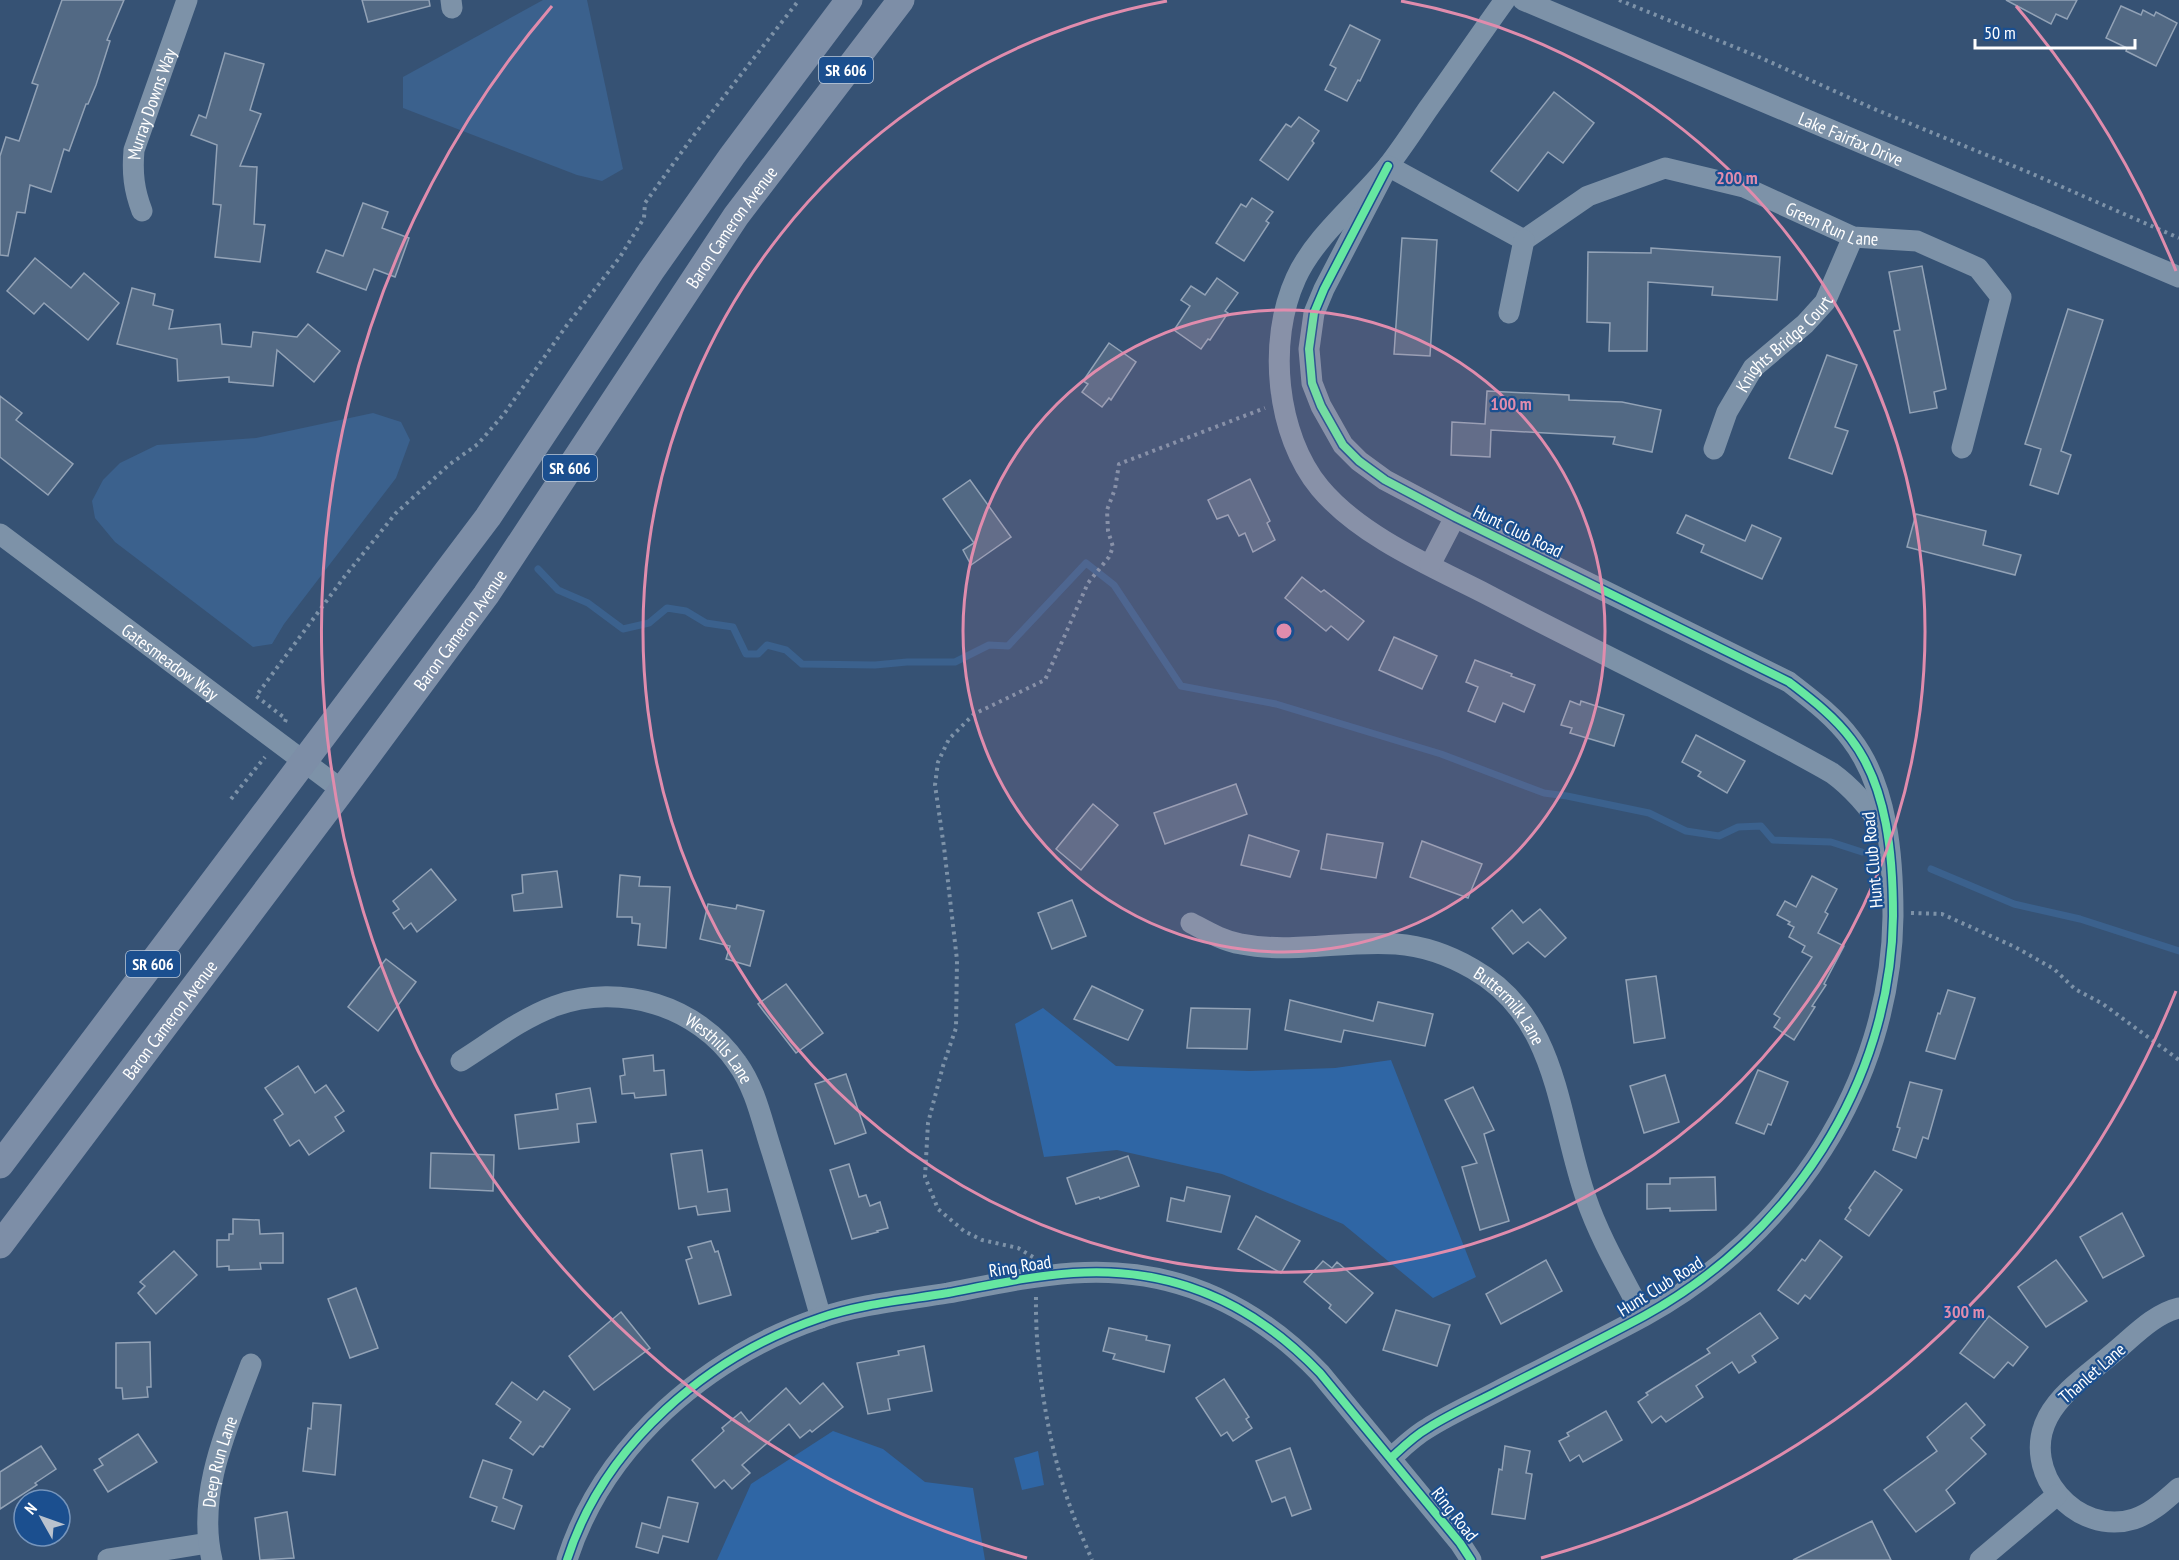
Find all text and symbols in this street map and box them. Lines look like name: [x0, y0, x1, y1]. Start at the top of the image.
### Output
scale bar: [1975, 12, 2136, 50]
text: 50 m: [1984, 21, 2016, 44]
street label: Murray Downs Way: [122, 45, 181, 161]
road number: SR 606: [819, 57, 873, 83]
street label: Lake Fairfax Drive: [1795, 106, 1907, 171]
street label: Baron Cameron Avenue: [680, 161, 782, 292]
text: 200 m: [1716, 166, 1758, 189]
street label: Green Run Lane: [1782, 196, 1879, 250]
street label: Knights Bridge Court: [1730, 293, 1838, 396]
text: 100 m: [1490, 392, 1532, 415]
road number: SR 606: [543, 455, 597, 481]
street label: Hunt Club Road: [1469, 499, 1567, 563]
street label: Baron Cameron Avenue: [408, 565, 511, 695]
street label: Gatesmeadow Way: [117, 618, 224, 706]
centre of rings: [1274, 621, 1294, 641]
street label: Hunt Club Road: [1856, 811, 1888, 909]
road number: SR 606: [126, 951, 180, 977]
street label: Baron Cameron Avenue: [117, 955, 222, 1084]
street label: Buttermilk Lane: [1470, 961, 1550, 1048]
street label: Westhills Lane: [681, 1008, 759, 1087]
street label: Ring Road: [987, 1250, 1053, 1282]
street label: Hunt Club Road: [1613, 1251, 1707, 1321]
text: 300 m: [1943, 1300, 1985, 1323]
street label: Thanlet Lane: [2054, 1338, 2130, 1408]
street label: Deep Run Lane: [197, 1413, 242, 1508]
street label: Ring Road: [1427, 1482, 1483, 1546]
north arrow: [12, 1488, 72, 1548]
text: N: [20, 1499, 41, 1518]

